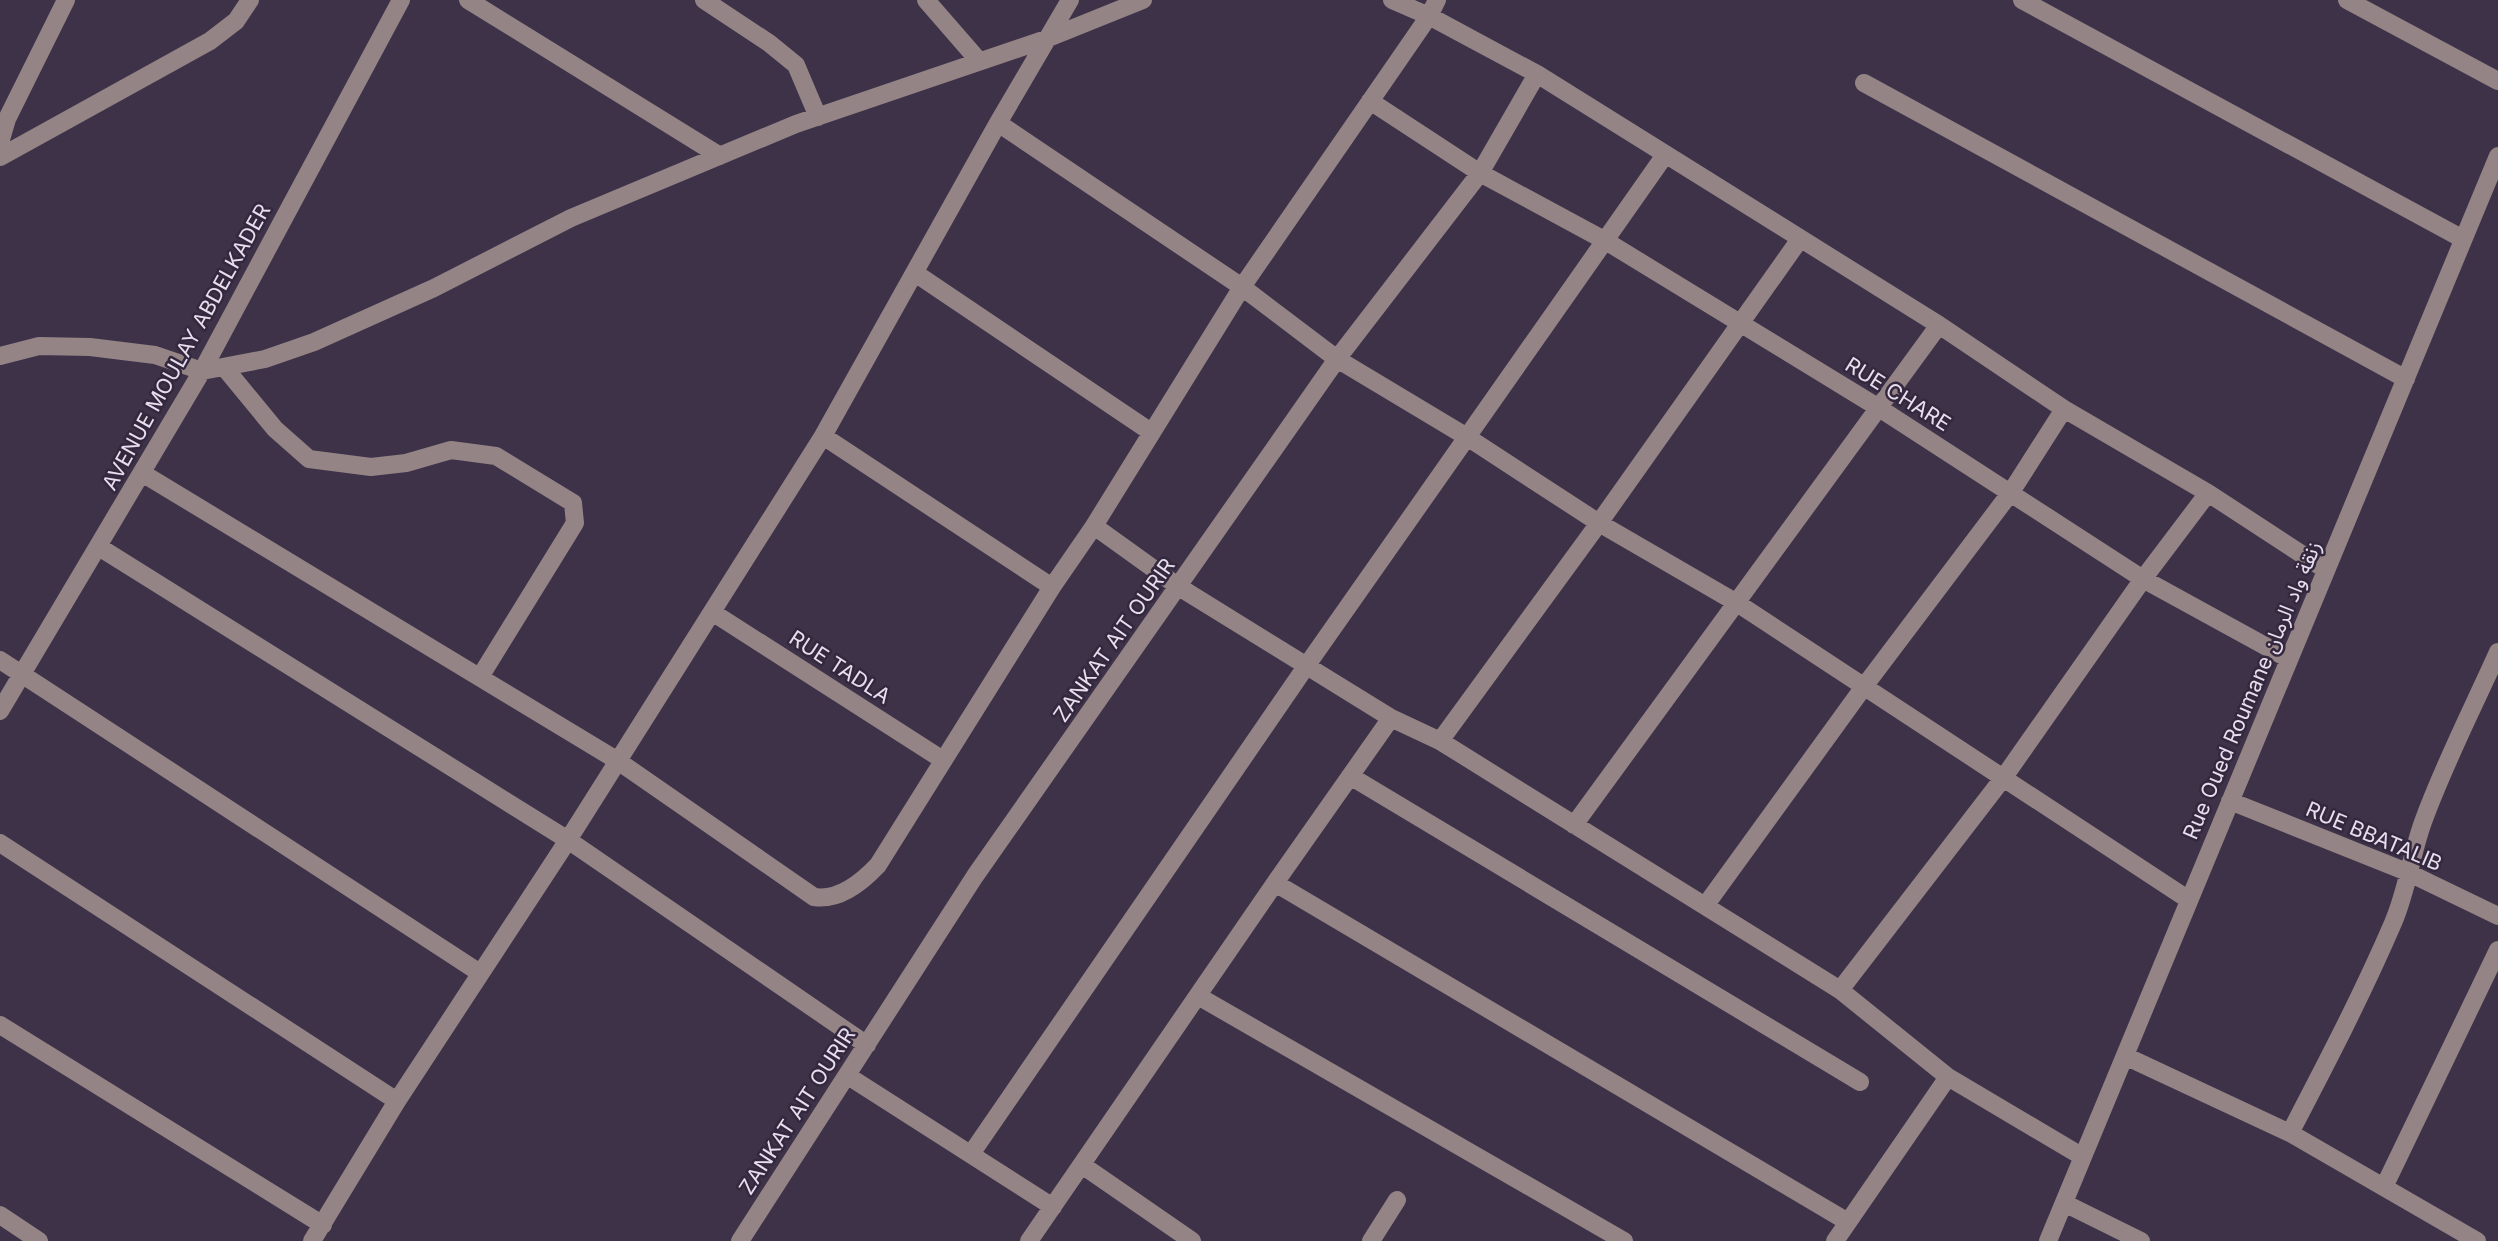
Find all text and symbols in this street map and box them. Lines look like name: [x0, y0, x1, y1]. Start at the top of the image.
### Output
street label: AVENUE MOULAY ABDELKADER: [97, 199, 275, 495]
street label: RUE CHARE: [1841, 352, 1955, 436]
street label: Rue Oued Roumane زنقة واد الرمان: [2178, 537, 2326, 843]
street label: ZANKAT AIT OURIR: [1048, 553, 1180, 727]
street label: RUE TADLA: [785, 625, 895, 709]
street label: RUE BBATALIB: [2302, 796, 2446, 876]
street label: ZANKAT AIT OURIR: [734, 1023, 860, 1199]

